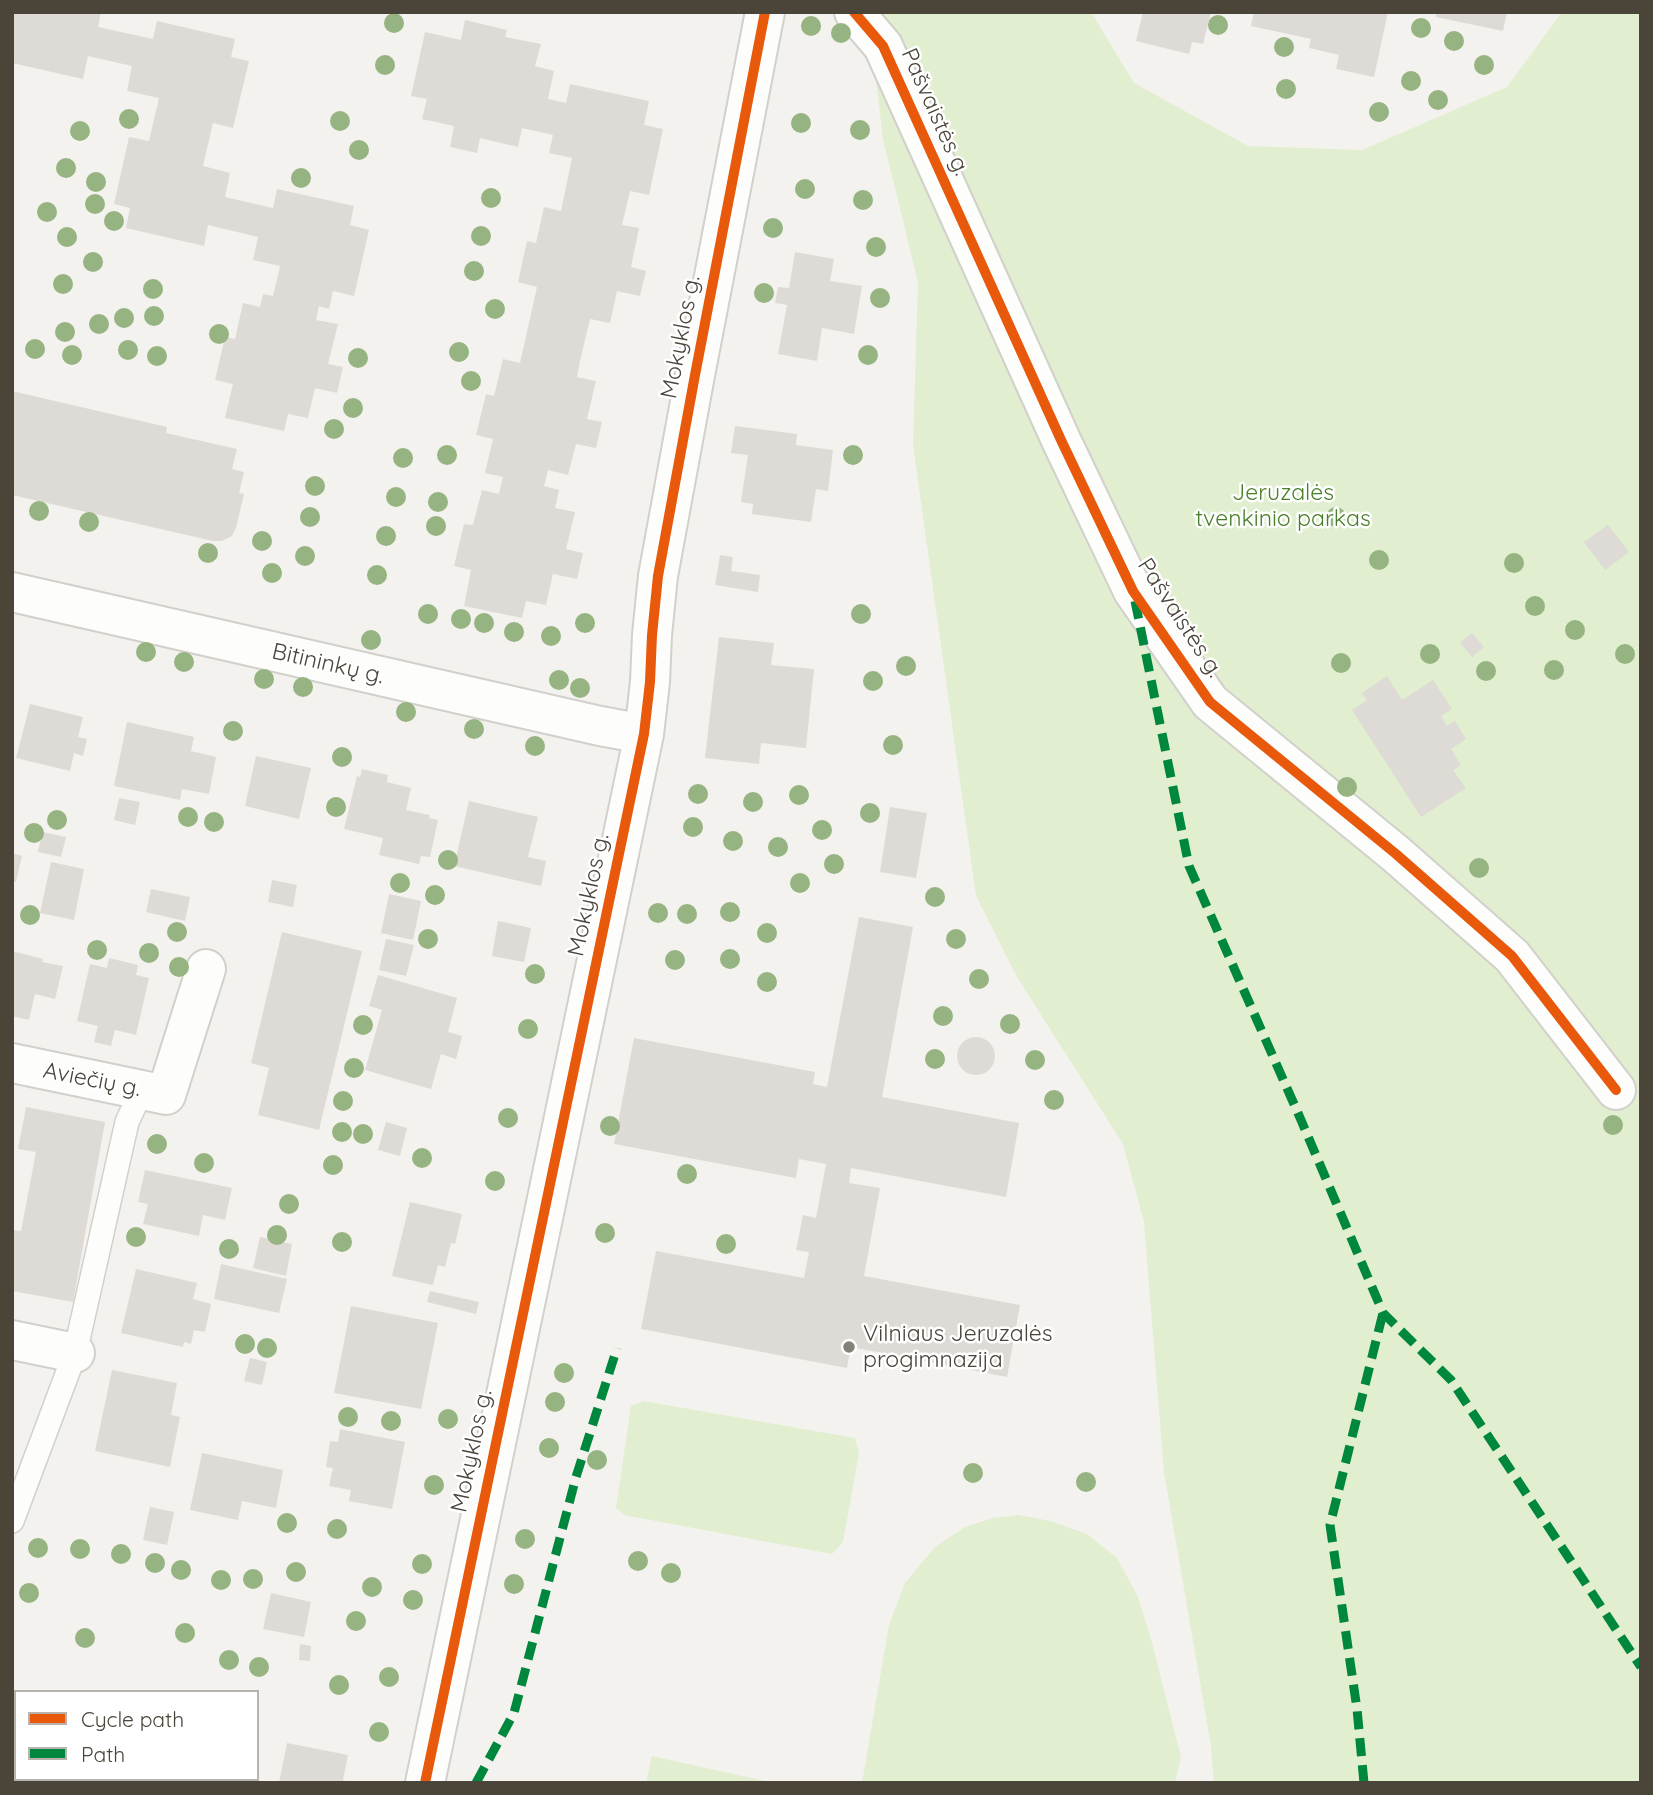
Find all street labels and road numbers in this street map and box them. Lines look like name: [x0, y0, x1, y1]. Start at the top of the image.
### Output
street label: Pašvaistės g.: [895, 44, 975, 180]
street label: Mokyklos g.: [656, 273, 706, 401]
street label: Pašvaistės g.: [1131, 553, 1229, 683]
street label: Bitininkų g.: [269, 638, 387, 690]
street label: Mokyklos g.: [563, 831, 615, 959]
street label: Aviečių g.: [41, 1057, 143, 1103]
street label: Mokyklos g.: [446, 1387, 498, 1515]

